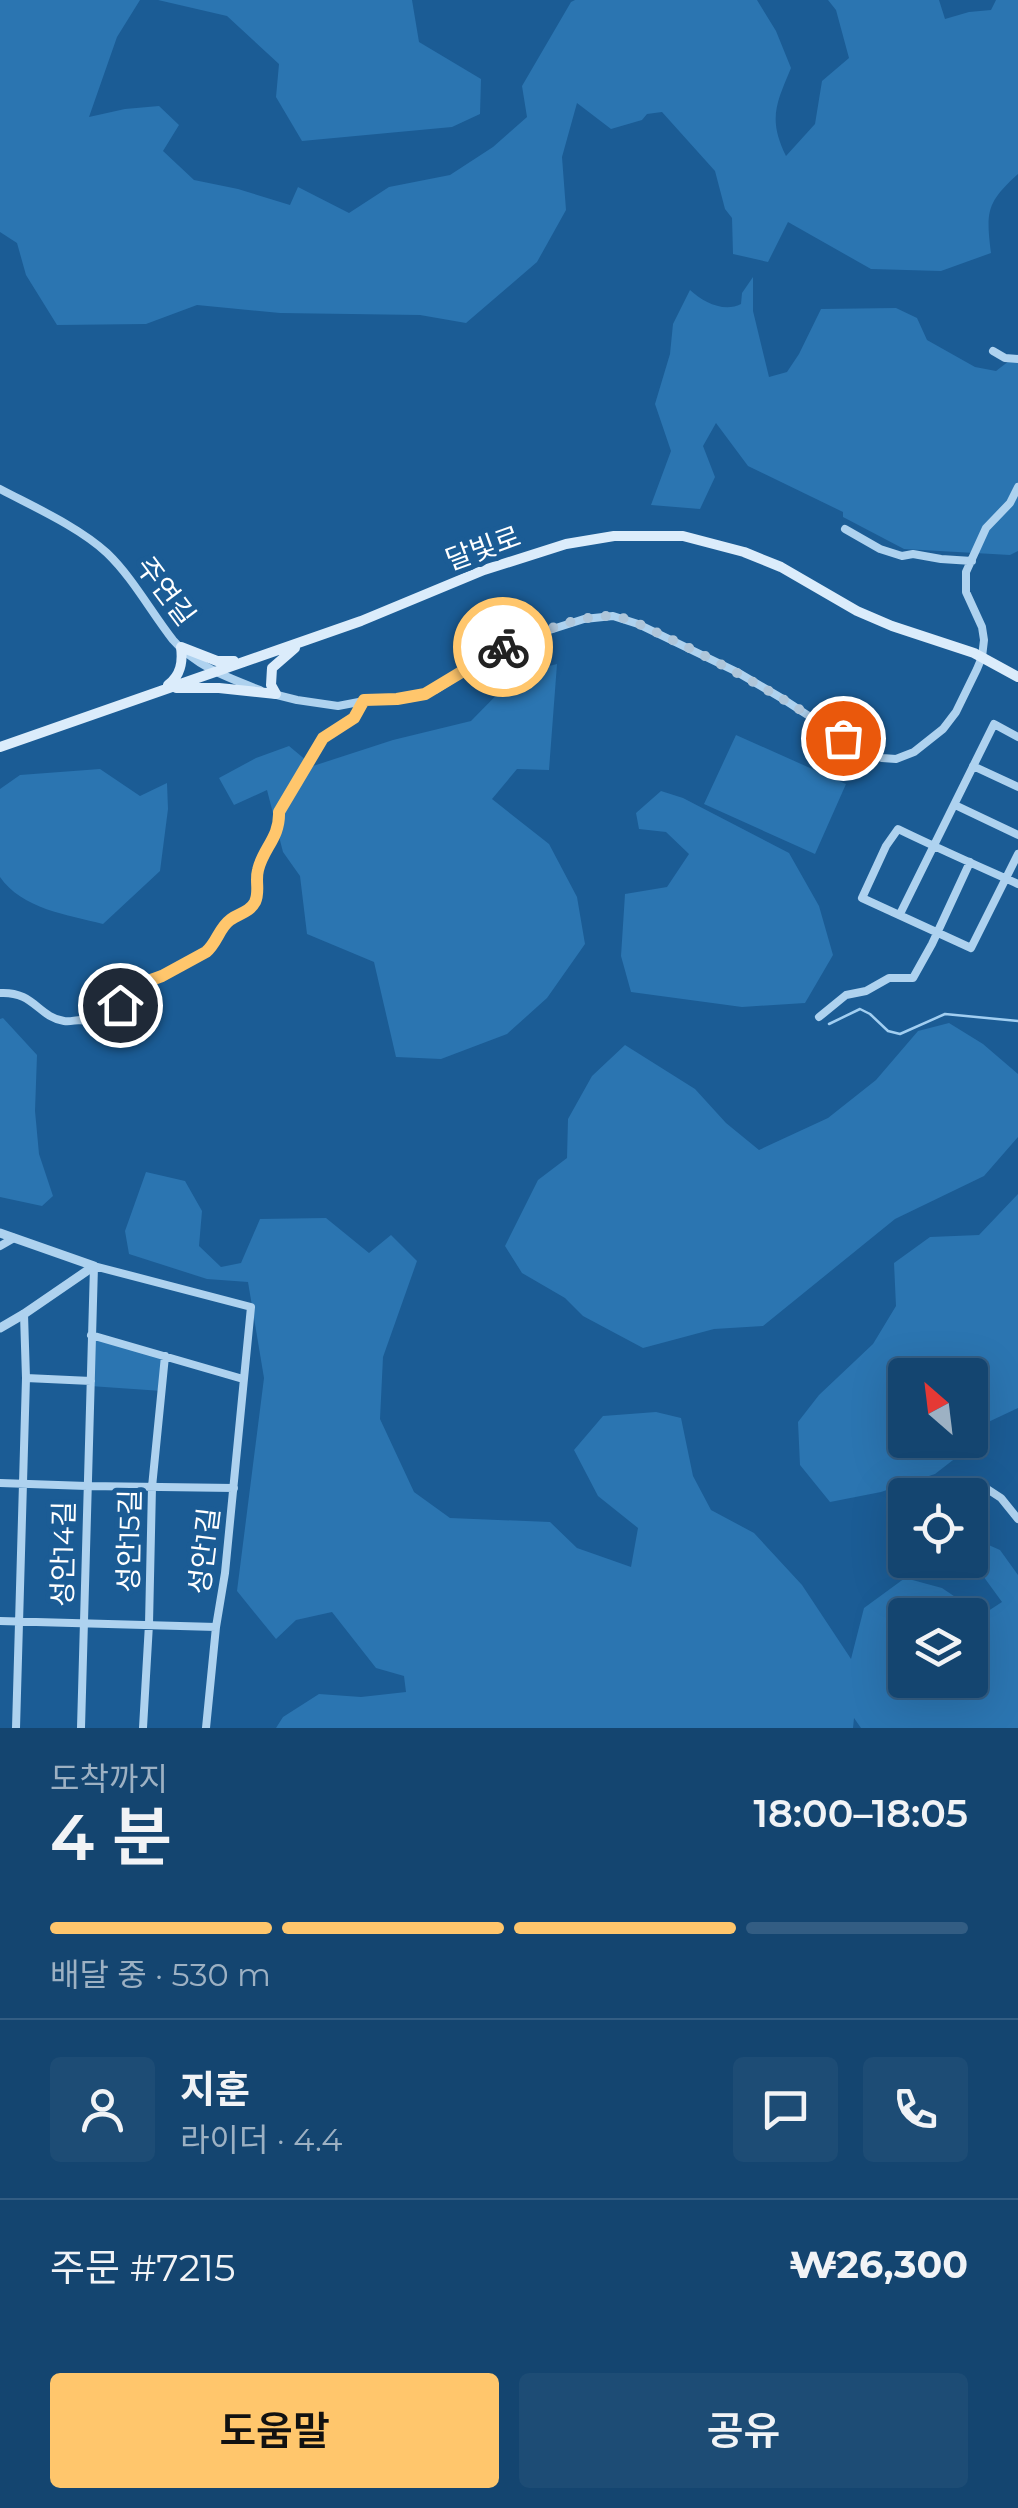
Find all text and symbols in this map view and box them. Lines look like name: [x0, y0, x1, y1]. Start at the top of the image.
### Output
street label: 달빛로: [441, 519, 525, 577]
street label: 주연길: [129, 550, 203, 632]
courier: [453, 597, 553, 697]
icon: bike: [476, 620, 531, 675]
pin: [801, 696, 886, 781]
icon: bag: [816, 711, 871, 766]
pin: [78, 963, 163, 1048]
icon: home: [93, 978, 148, 1033]
north arrow: [888, 1358, 988, 1458]
map controls: [888, 1358, 988, 1698]
button: locate: [888, 1478, 988, 1578]
street label: 성안15길: [111, 1489, 147, 1593]
street label: 성안14길: [45, 1501, 81, 1607]
street label: 성안1길: [182, 1506, 226, 1596]
button: layers: [888, 1598, 988, 1698]
text: 도착까지: [50, 1759, 168, 1798]
text: 18:00–18:05: [754, 1790, 968, 1837]
text: 4 분: [50, 1797, 172, 1876]
text: 배달 중 · 530 m: [50, 1955, 271, 1994]
button: person: [50, 2057, 155, 2162]
button: chat: [733, 2057, 838, 2162]
button: phone: [863, 2057, 968, 2162]
text: 지훈: [180, 2066, 250, 2113]
text: 라이더 · 4.4: [180, 2120, 342, 2159]
text: ₩26,300: [789, 2241, 968, 2288]
text: 주문 #7215: [50, 2244, 236, 2291]
button: 도움말: [50, 2373, 499, 2488]
button: 공유: [519, 2373, 968, 2488]

